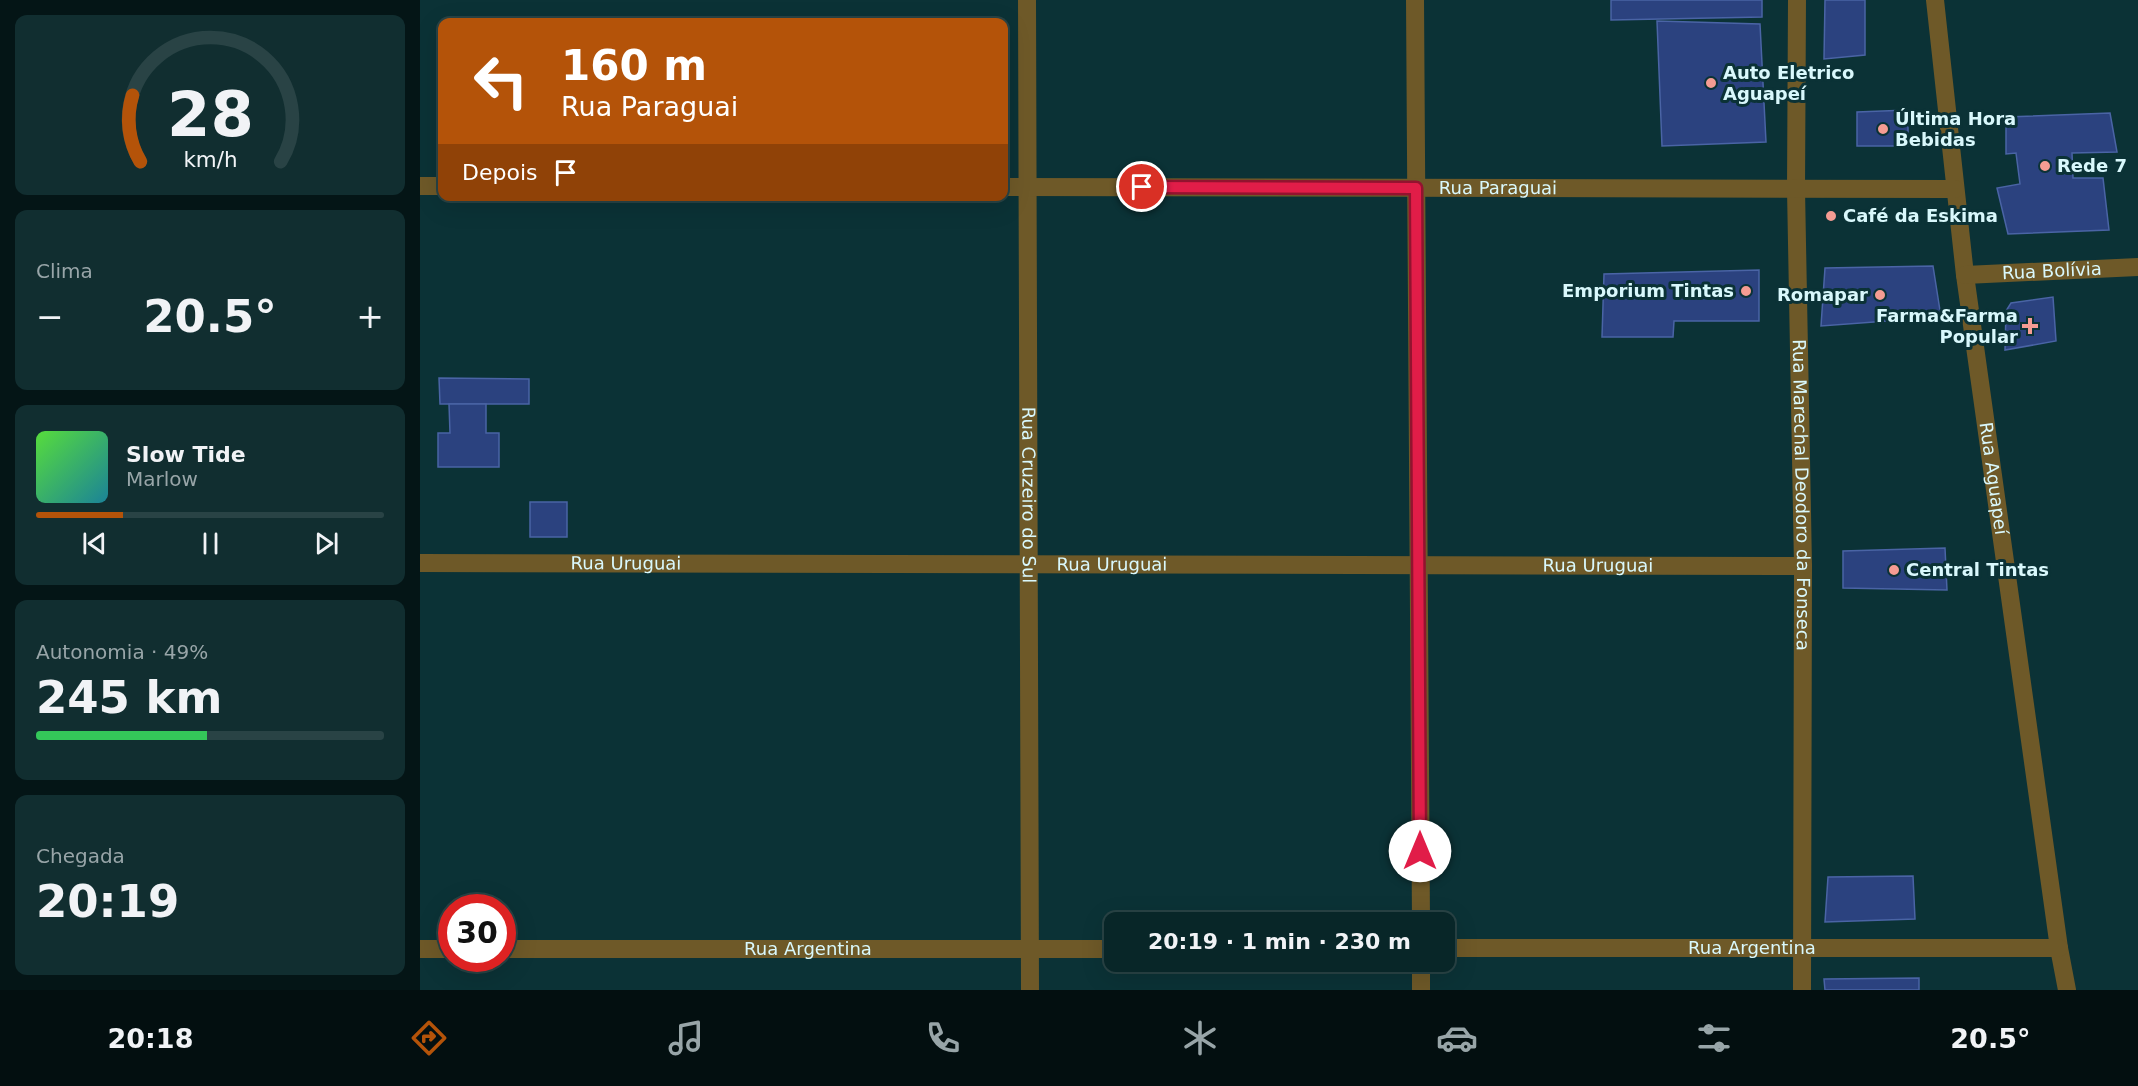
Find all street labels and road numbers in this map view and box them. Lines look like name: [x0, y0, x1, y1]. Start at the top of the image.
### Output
street label: Rua Paraguai: [1439, 177, 1557, 198]
street label: Rua Bolívia: [2001, 258, 2102, 283]
street label: Rua Marechal Deodoro da Fonseca: [1789, 339, 1814, 651]
street label: Rua Cruzeiro do Sul: [1018, 407, 1040, 583]
street label: Rua Aguapeí: [1976, 421, 2012, 537]
street label: Rua Uruguai: [571, 552, 681, 574]
street label: Rua Uruguai: [1057, 553, 1167, 575]
street label: Rua Uruguai: [1543, 554, 1653, 576]
street label: Rua Argentina: [1688, 937, 1816, 958]
street label: Rua Argentina: [744, 938, 872, 959]

